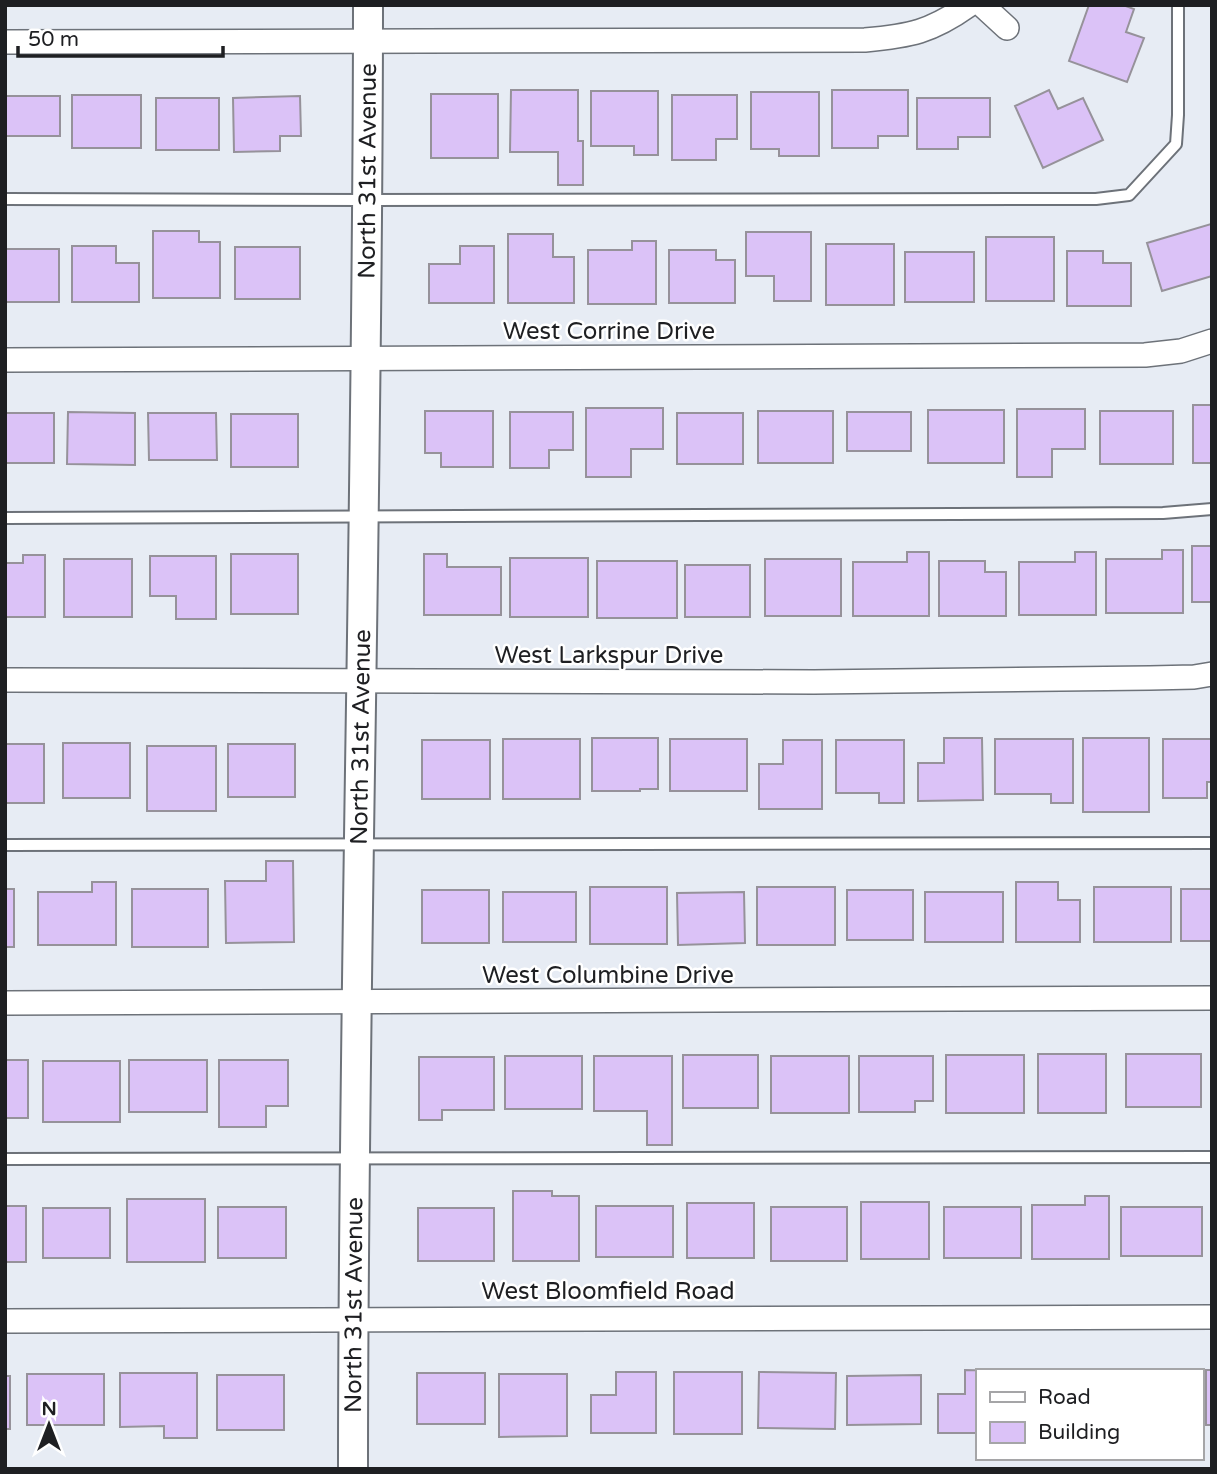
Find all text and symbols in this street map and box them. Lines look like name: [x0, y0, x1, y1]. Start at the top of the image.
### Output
scale bar: [18, 14, 222, 58]
text: 50 m: [28, 27, 79, 52]
street label: North 31st Avenue: [353, 63, 383, 279]
street label: West Corrine Drive: [503, 317, 715, 346]
street label: North 31st Avenue: [345, 629, 377, 845]
street label: West Larkspur Drive: [495, 641, 723, 670]
street label: West Columbine Drive: [482, 961, 734, 990]
street label: North 31st Avenue: [339, 1197, 369, 1413]
street label: West Bloomfield Road: [481, 1277, 735, 1306]
legend: [976, 1369, 1203, 1460]
text: Road: [1038, 1385, 1091, 1410]
north arrow: [14, 1390, 84, 1460]
text: N: [41, 1398, 57, 1420]
text: Building: [1038, 1420, 1120, 1445]

